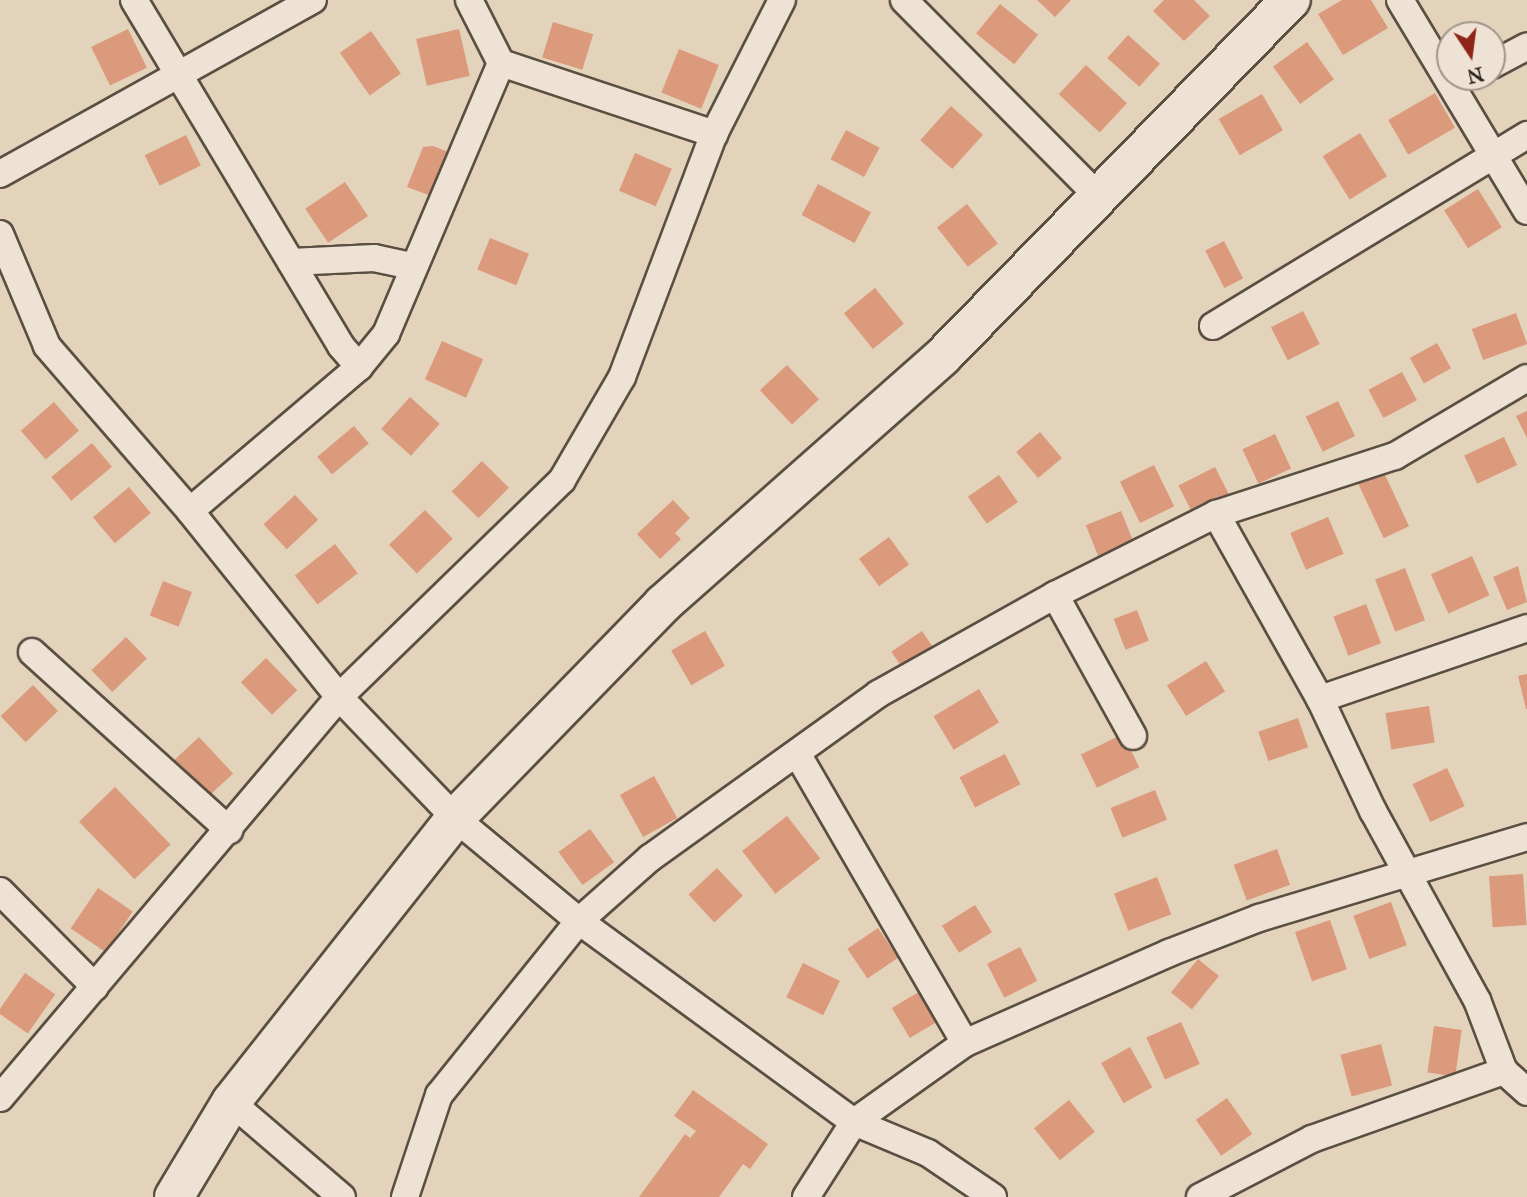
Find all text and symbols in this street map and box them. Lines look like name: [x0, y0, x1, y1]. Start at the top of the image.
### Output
north arrow: [1436, 21, 1506, 91]
text: N: [1465, 62, 1486, 88]

